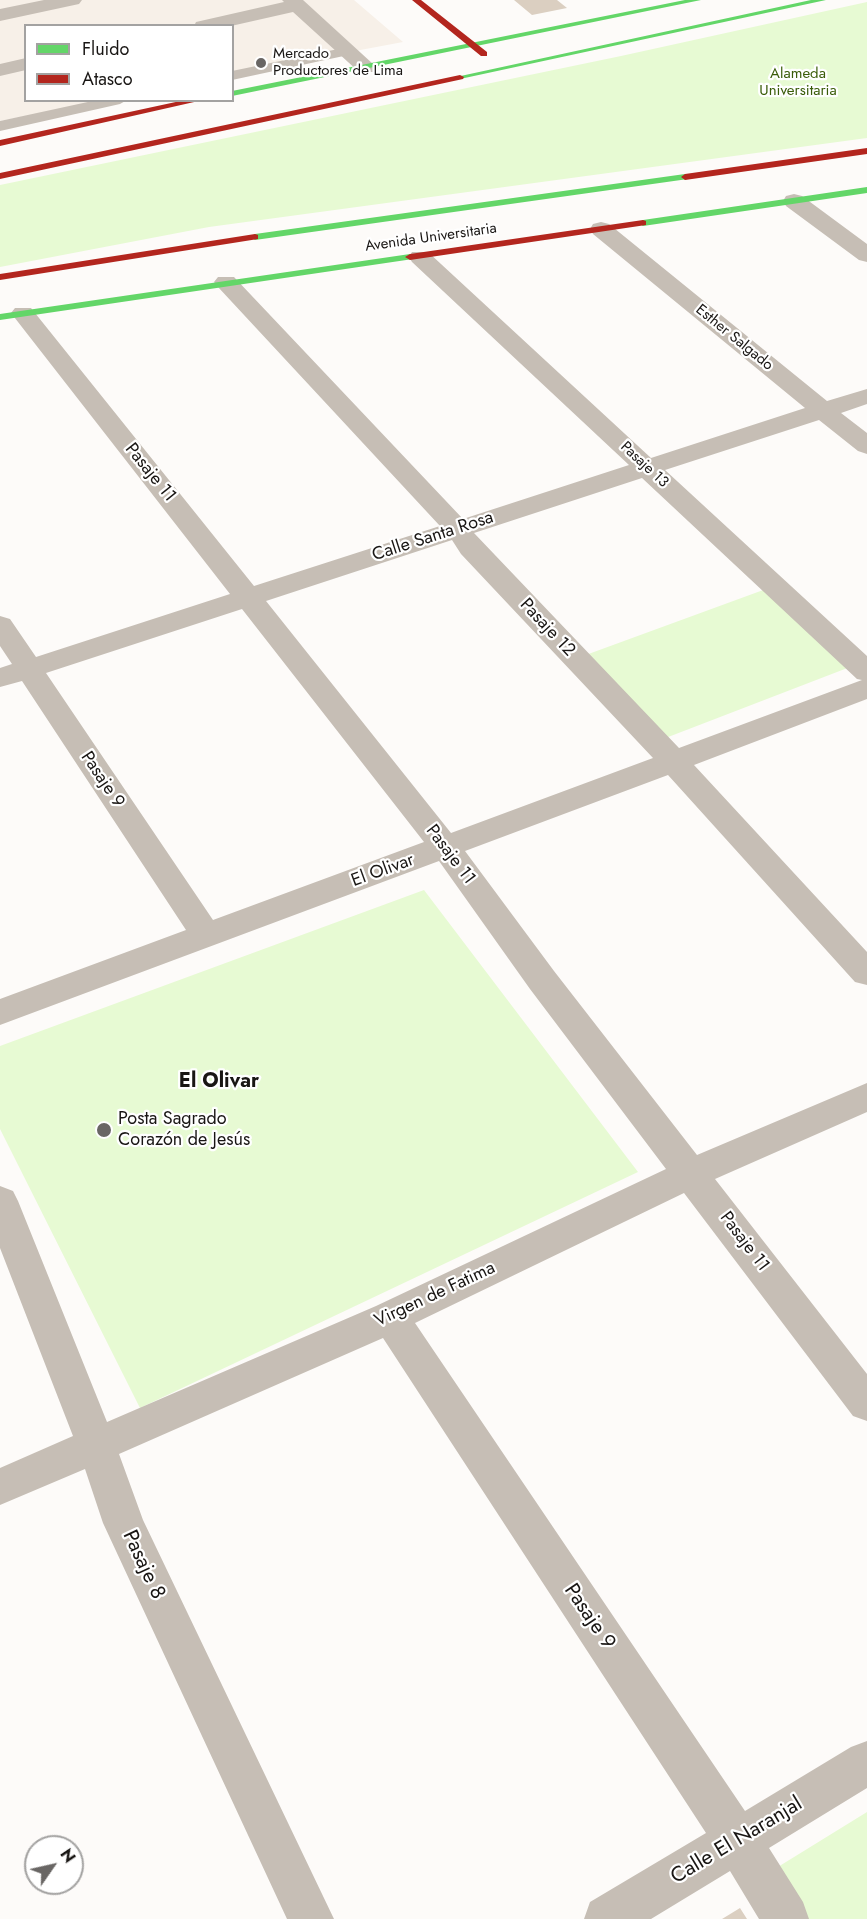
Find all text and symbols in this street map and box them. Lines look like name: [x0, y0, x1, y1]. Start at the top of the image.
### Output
legend: [24, 24, 234, 102]
text: Fluido: [82, 36, 129, 62]
place label: Mercado Productores de Lima: [273, 45, 403, 80]
marker: Mercado Productores de Lima: [254, 56, 268, 70]
park label: Alameda Universitaria: [759, 65, 837, 100]
text: Atasco: [82, 66, 133, 92]
street label: Avenida Universitaria: [364, 220, 498, 256]
street label: Esther Salgado: [692, 301, 776, 375]
street label: Pasaje 13: [616, 438, 672, 492]
street label: Pasaje 11: [120, 439, 180, 507]
street label: Calle Santa Rosa: [370, 507, 496, 567]
street label: Pasaje 12: [515, 595, 579, 661]
street label: Pasaje 9: [75, 748, 129, 812]
street label: Pasaje 11: [421, 821, 479, 889]
street label: El Olivar: [349, 850, 417, 892]
district label: El Olivar: [179, 1070, 259, 1094]
place label: Posta Sagrado Corazón de Jesús: [118, 1109, 250, 1152]
marker: Posta Sagrado Corazón de Jesús: [95, 1121, 113, 1139]
street label: Pasaje 11: [715, 1208, 773, 1276]
street label: Virgen de Fatima: [371, 1258, 499, 1332]
street label: Pasaje 8: [116, 1526, 170, 1604]
street label: Pasaje 9: [558, 1579, 620, 1655]
street label: Calle El Naranjal: [667, 1792, 807, 1890]
north arrow: [24, 1835, 84, 1895]
text: N: [55, 1844, 81, 1867]

